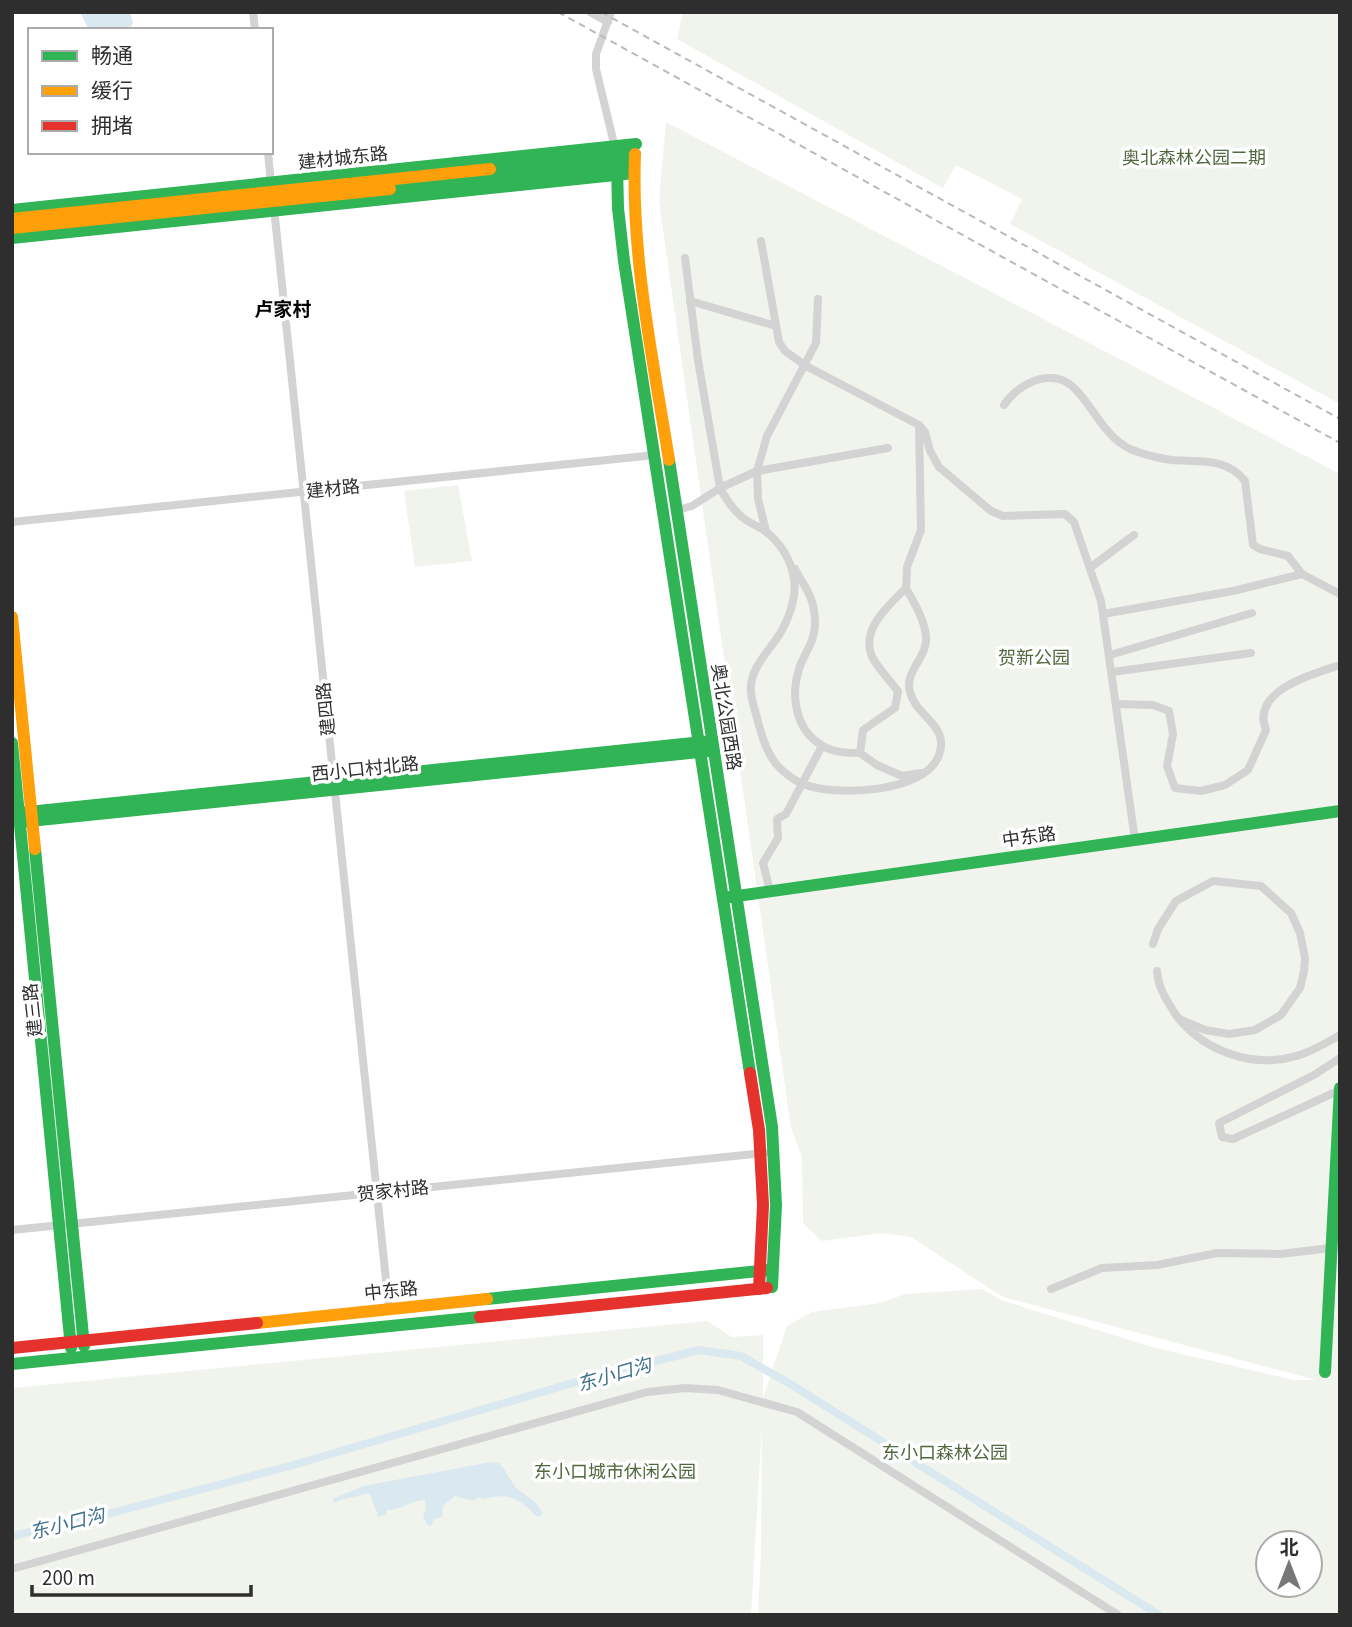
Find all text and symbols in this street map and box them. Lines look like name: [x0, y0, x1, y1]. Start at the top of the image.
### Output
legend: [28, 28, 273, 154]
text: 畅通: [91, 41, 133, 71]
text: 缓行: [91, 76, 133, 106]
text: 拥堵: [91, 111, 133, 141]
street label: 建材城东路: [297, 141, 389, 176]
park label: 奥北森林公园二期: [1122, 146, 1266, 171]
district label: 卢家村: [254, 297, 312, 324]
street label: 建材路: [305, 474, 361, 505]
park label: 贺新公园: [998, 646, 1070, 671]
street label: 奥北公园西路: [705, 662, 746, 772]
street label: 建四路: [311, 681, 342, 737]
street label: 西小口村北路: [310, 751, 420, 788]
street label: 中东路: [1001, 821, 1058, 854]
street label: 建三路: [18, 982, 49, 1038]
street label: 贺家村路: [356, 1175, 430, 1208]
street label: 中东路: [363, 1276, 419, 1307]
water label: 东小口沟: [574, 1351, 657, 1399]
park label: 东小口森林公园: [882, 1441, 1008, 1466]
park label: 东小口城市休闲公园: [534, 1460, 696, 1485]
water label: 东小口沟: [27, 1502, 109, 1547]
north arrow: [1254, 1529, 1324, 1599]
text: 北: [1279, 1535, 1299, 1562]
scale bar: [32, 1554, 250, 1598]
text: 200 m: [42, 1563, 95, 1593]

